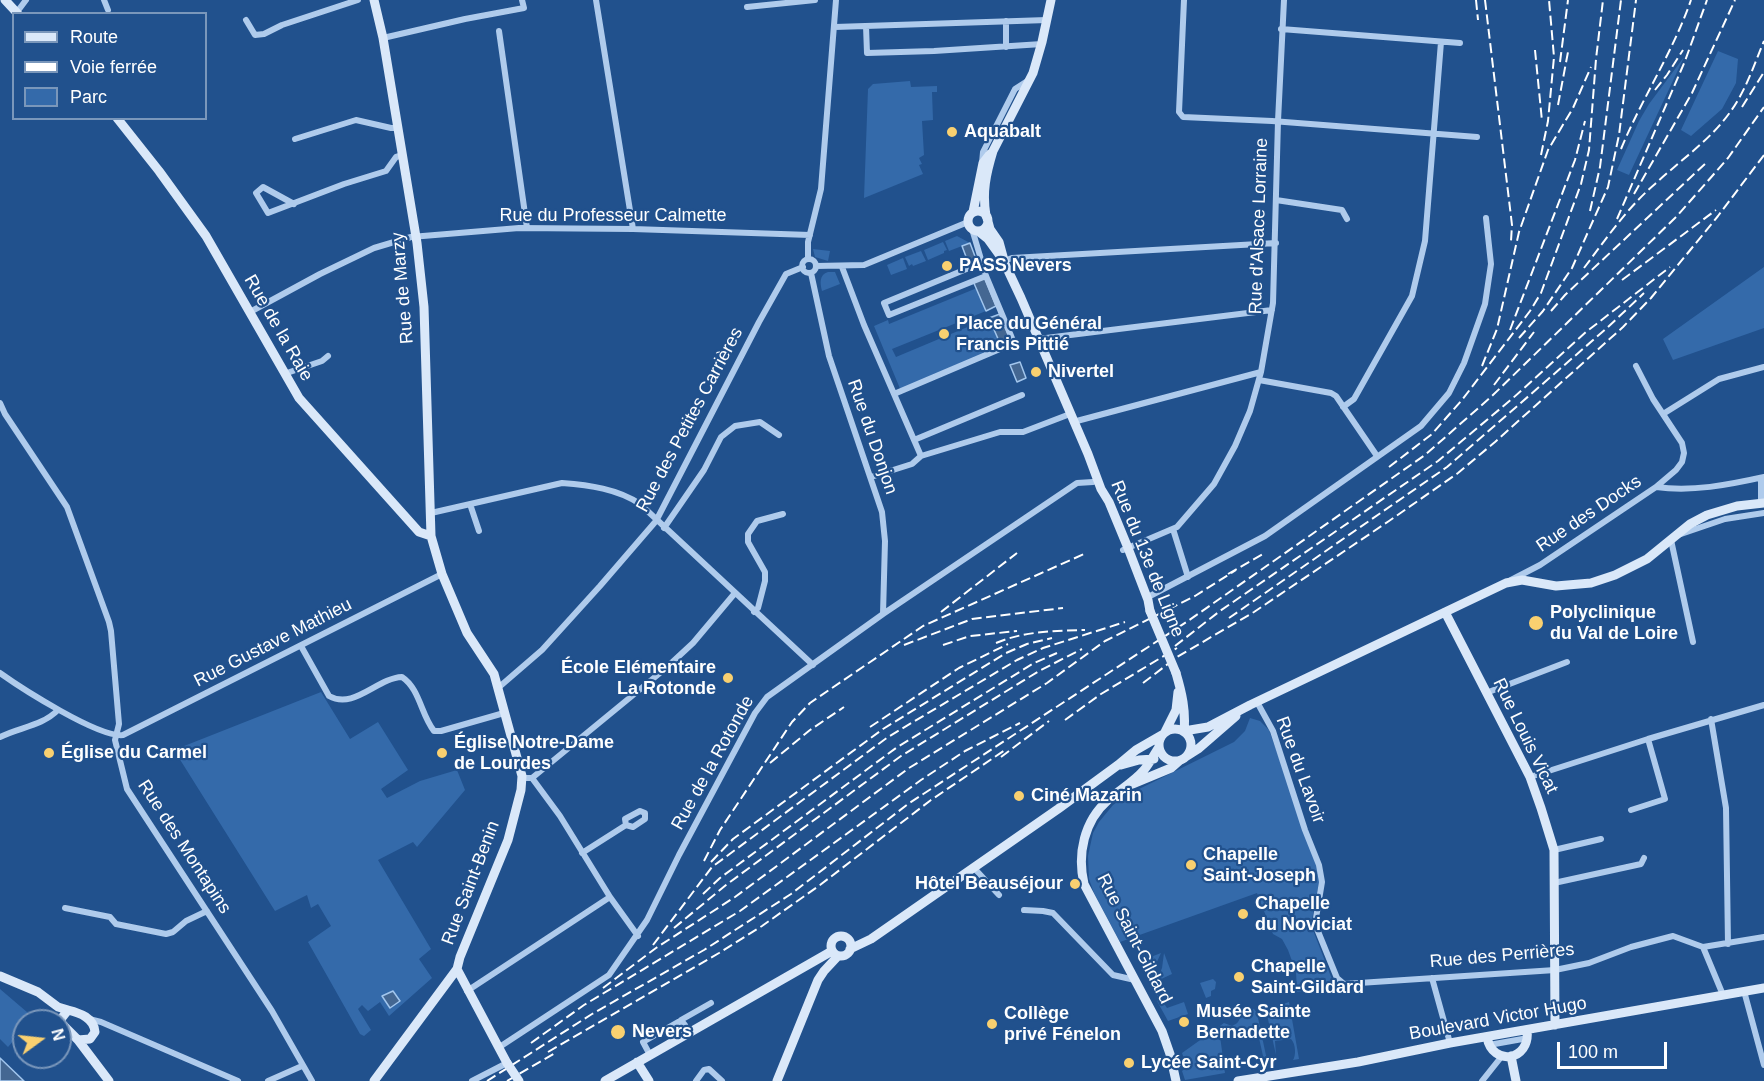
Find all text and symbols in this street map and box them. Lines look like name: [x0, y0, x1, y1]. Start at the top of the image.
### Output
legend: [12, 12, 207, 120]
text: Route: [70, 27, 118, 47]
text: Voie ferrée: [70, 57, 157, 77]
text: Parc: [70, 87, 107, 107]
place label: Aquabalt: [964, 121, 1041, 143]
marker: Aquabalt: [945, 125, 959, 139]
street label: Rue d'Alsace Lorraine: [1245, 137, 1273, 315]
street label: Rue du Professeur Calmette: [499, 205, 727, 227]
street label: Rue de Marzy: [387, 231, 419, 345]
place label: PASS Nevers: [959, 255, 1072, 277]
marker: PASS Nevers: [940, 259, 954, 273]
street label: Rue de la Raie: [239, 271, 317, 385]
place label: Place du Général Francis Pittié: [956, 313, 1102, 356]
street label: Rue des Petites Carrières: [632, 324, 748, 516]
marker: Place du Général Francis Pittié: [937, 327, 951, 341]
place label: Nivertel: [1048, 361, 1114, 383]
marker: Nivertel: [1029, 365, 1043, 379]
street label: Rue du Donjon: [842, 377, 902, 497]
street label: Rue des Docks: [1532, 471, 1646, 557]
street label: Rue du 13e de Ligne: [1106, 477, 1188, 641]
street label: Rue Gustave Mathieu: [191, 594, 355, 692]
place label: Polyclinique du Val de Loire: [1550, 602, 1678, 644]
marker: Polyclinique du Val de Loire: [1527, 614, 1545, 632]
place label: École Elémentaire La Rotonde: [561, 657, 716, 700]
marker: École Elémentaire La Rotonde: [721, 671, 735, 685]
street label: Rue Louis Vicat: [1488, 675, 1562, 797]
street label: Rue de la Rotonde: [667, 692, 759, 834]
street label: Rue du Lavoir: [1271, 714, 1329, 826]
place label: Église Notre-Dame de Lourdes: [454, 732, 614, 774]
place label: Église du Carmel: [61, 742, 207, 764]
marker: Église du Carmel: [42, 746, 56, 760]
marker: Église Notre-Dame de Lourdes: [435, 746, 449, 760]
street label: Rue des Montapins: [133, 776, 235, 918]
place label: Ciné Mazarin: [1031, 785, 1142, 807]
marker: Ciné Mazarin: [1012, 789, 1026, 803]
street label: Rue Saint-Benin: [437, 818, 505, 948]
place label: Chapelle Saint-Joseph: [1203, 844, 1316, 886]
marker: Chapelle Saint-Joseph: [1184, 858, 1198, 872]
street label: Rue Saint-Gildard: [1092, 870, 1176, 1008]
place label: Hôtel Beauséjour: [915, 873, 1063, 895]
marker: Hôtel Beauséjour: [1068, 877, 1082, 891]
place label: Chapelle du Noviciat: [1255, 893, 1352, 936]
marker: Chapelle du Noviciat: [1236, 907, 1250, 921]
street label: Rue des Perrières: [1429, 939, 1575, 973]
place label: Chapelle Saint-Gildard: [1251, 956, 1364, 998]
marker: Chapelle Saint-Gildard: [1232, 970, 1246, 984]
street label: Boulevard Victor Hugo: [1408, 993, 1588, 1045]
place label: Musée Sainte Bernadette: [1196, 1001, 1311, 1044]
place label: Collège privé Fénelon: [1004, 1003, 1121, 1046]
north arrow: [12, 1009, 72, 1069]
marker: Musée Sainte Bernadette: [1177, 1015, 1191, 1029]
marker: Collège privé Fénelon: [985, 1017, 999, 1031]
place label: Nevers: [632, 1021, 692, 1043]
marker: Nevers: [609, 1023, 627, 1041]
text: N: [48, 1027, 68, 1043]
scale bar: [1560, 1030, 1670, 1068]
text: 100 m: [1568, 1042, 1618, 1062]
place label: Lycée Saint-Cyr: [1141, 1052, 1276, 1074]
marker: Lycée Saint-Cyr: [1122, 1056, 1136, 1070]

